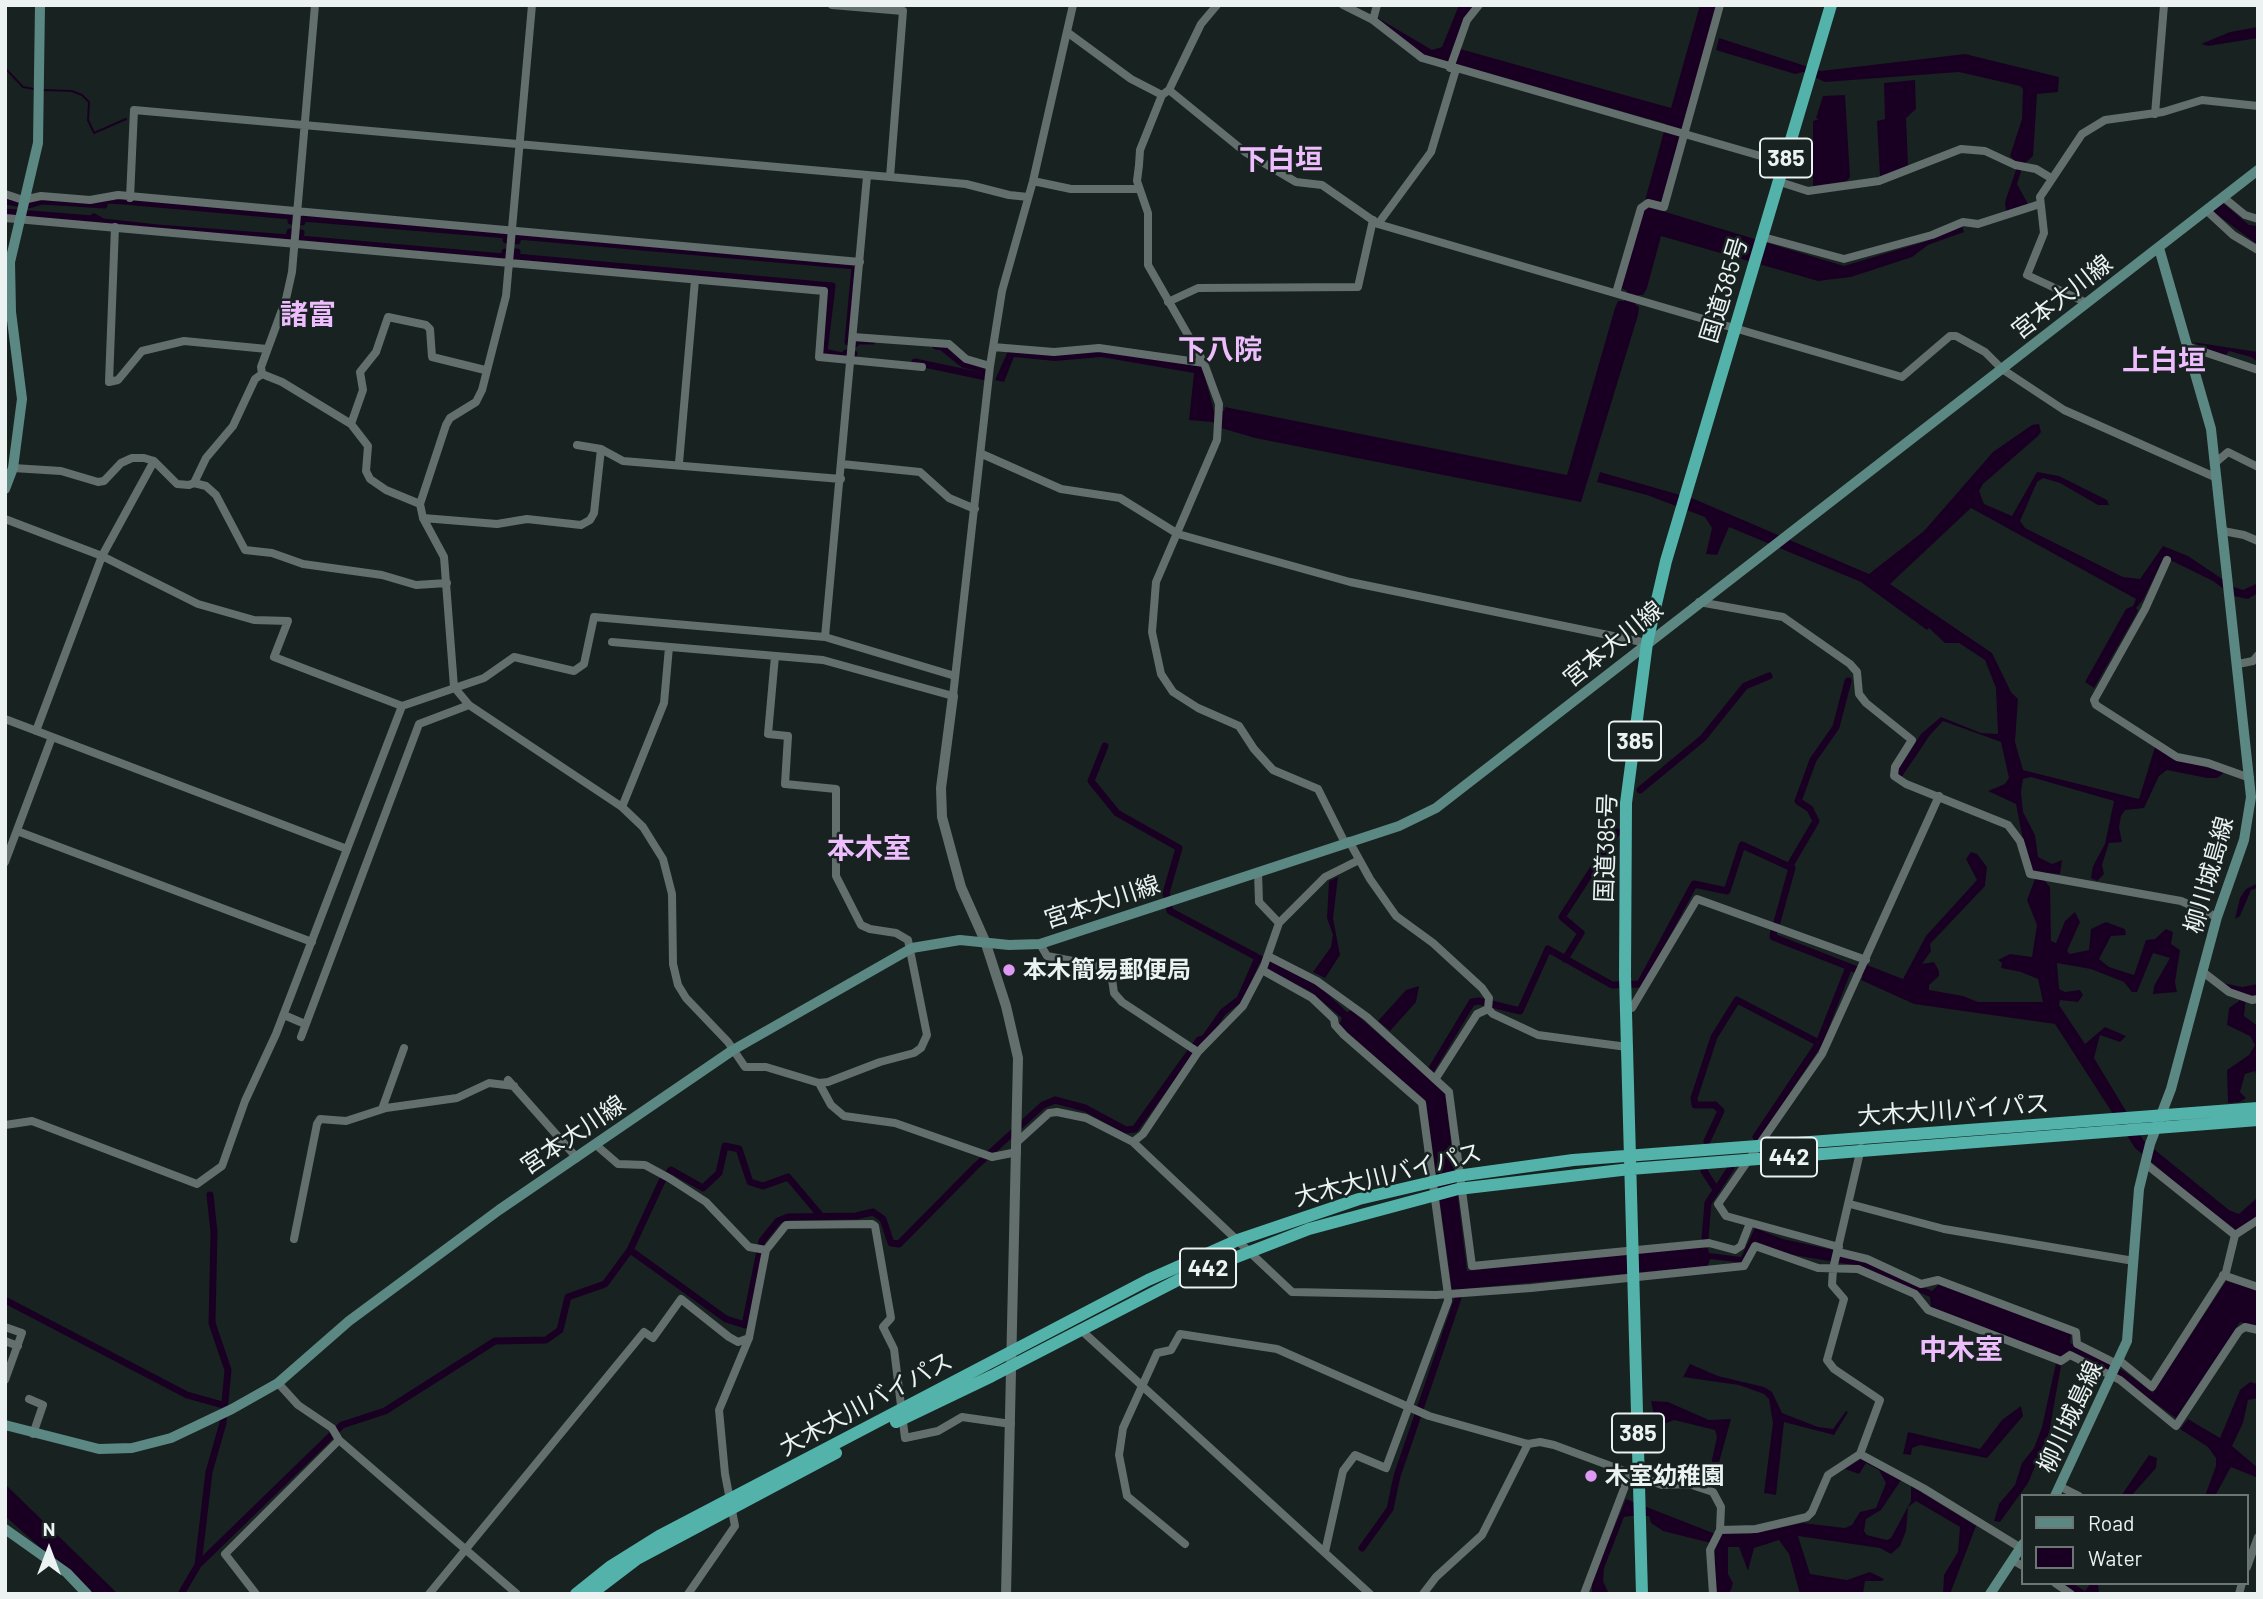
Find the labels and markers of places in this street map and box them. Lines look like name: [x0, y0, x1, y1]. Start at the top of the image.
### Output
place label: 本木簡易郵便局: [1023, 956, 1191, 984]
marker: 本木簡易郵便局: [1001, 962, 1017, 978]
place label: 木室幼稚園: [1605, 1462, 1725, 1490]
marker: 木室幼稚園: [1583, 1468, 1599, 1484]

